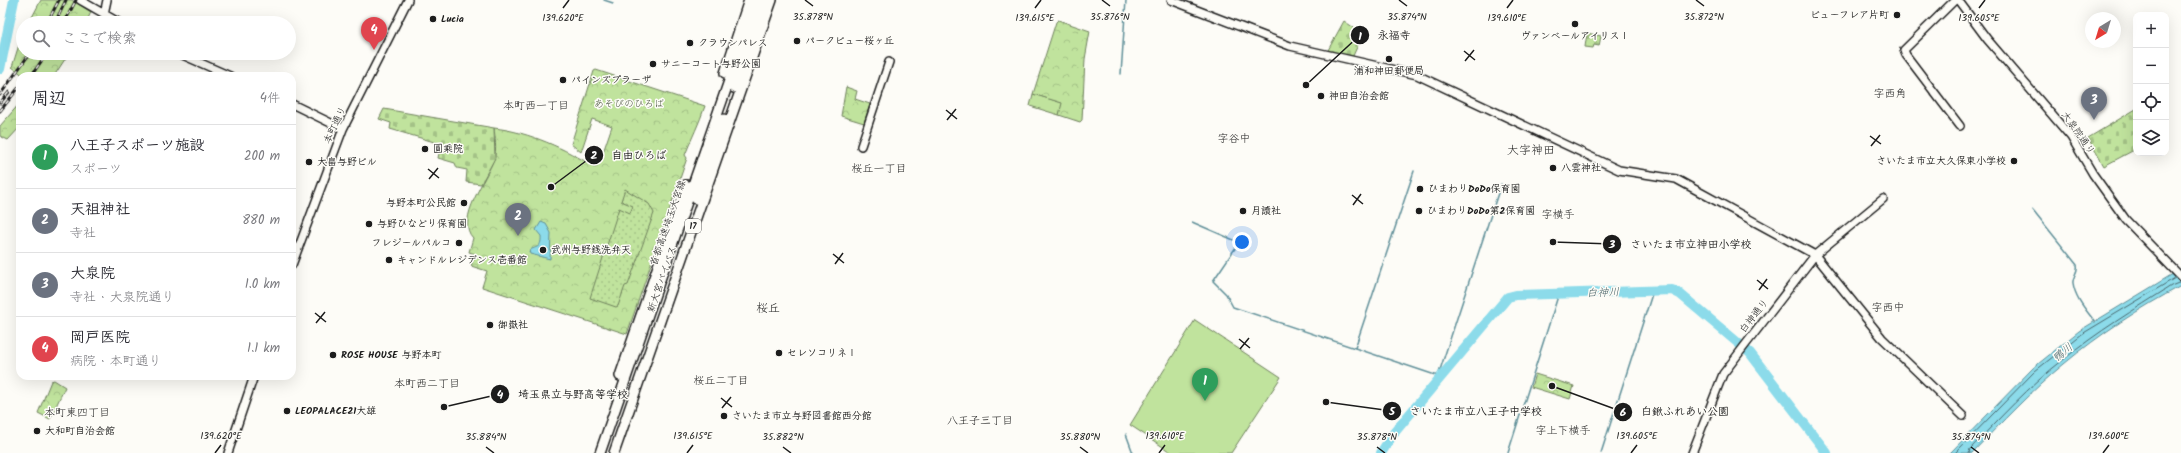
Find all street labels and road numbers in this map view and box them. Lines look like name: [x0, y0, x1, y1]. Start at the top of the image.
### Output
street label: 本町通り: [319, 103, 351, 147]
street label: 大泉院通り: [2057, 108, 2099, 158]
street label: 首都高速埼玉大宮線: [646, 178, 690, 268]
road number: 17: [685, 219, 701, 233]
street label: 新大宮バイパス: [643, 243, 681, 315]
street label: 白神通り: [1735, 295, 1773, 337]

